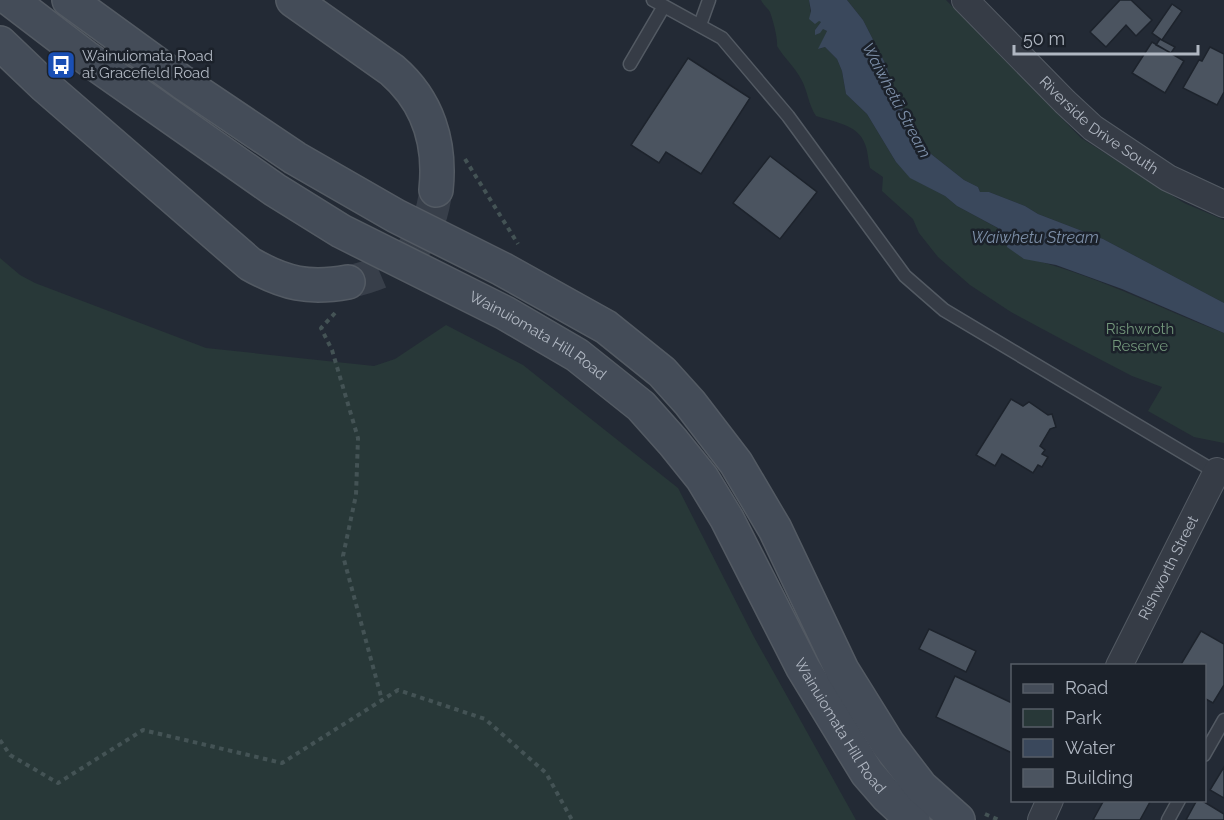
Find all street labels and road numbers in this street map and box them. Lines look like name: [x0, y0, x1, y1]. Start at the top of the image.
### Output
street label: Riverside Drive South: [1036, 72, 1162, 178]
street label: Wainuiomata Hill Road: [466, 288, 610, 384]
street label: Rishworth Street: [1135, 513, 1202, 623]
street label: Wainuiomata Hill Road: [791, 655, 890, 797]

